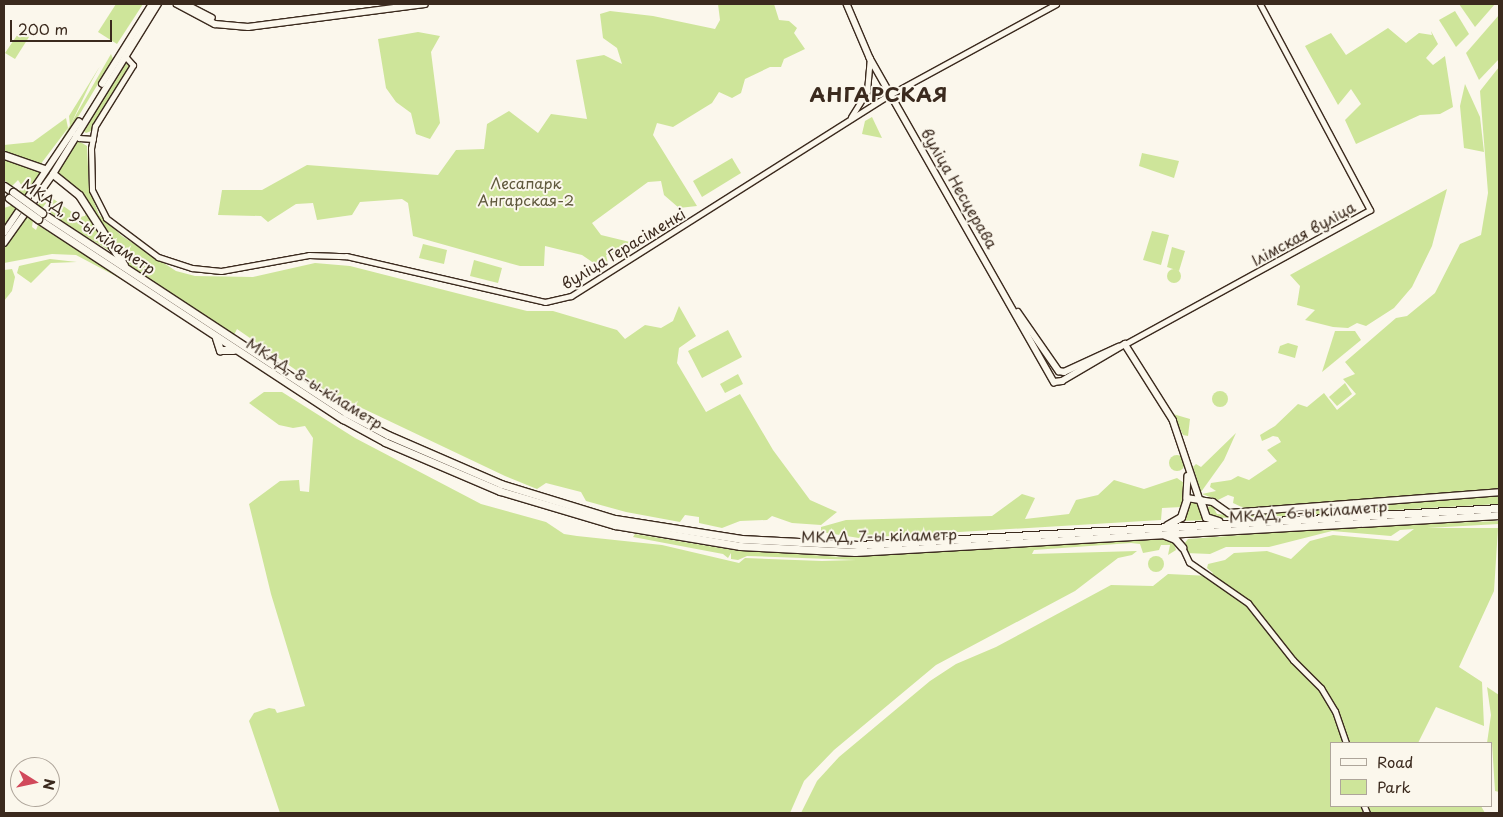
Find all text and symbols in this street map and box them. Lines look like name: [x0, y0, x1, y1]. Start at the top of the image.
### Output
scale bar: [12, 10, 115, 42]
text: 200 m: [18, 17, 68, 40]
district label: АНГАРСКАЯ: [809, 82, 949, 106]
street label: вуліца Несцерава: [918, 125, 1002, 251]
park label: Лесапарк Ангарская-2: [478, 173, 574, 208]
street label: МКАД, 9-ы кіламетр: [19, 175, 159, 277]
street label: Ілімская вуліца: [1248, 197, 1358, 269]
street label: вуліца Герасіменкі: [558, 204, 688, 292]
street label: МКАД, 8-ы кіламетр: [244, 334, 386, 432]
street label: МКАД, 6-ы кіламетр: [1228, 496, 1388, 526]
street label: МКАД, 7-ы кіламетр: [801, 525, 957, 545]
legend: [1330, 742, 1493, 807]
text: Road: [1377, 750, 1413, 773]
north arrow: [10, 757, 60, 807]
text: Park: [1377, 775, 1411, 798]
text: N: [38, 777, 61, 792]

